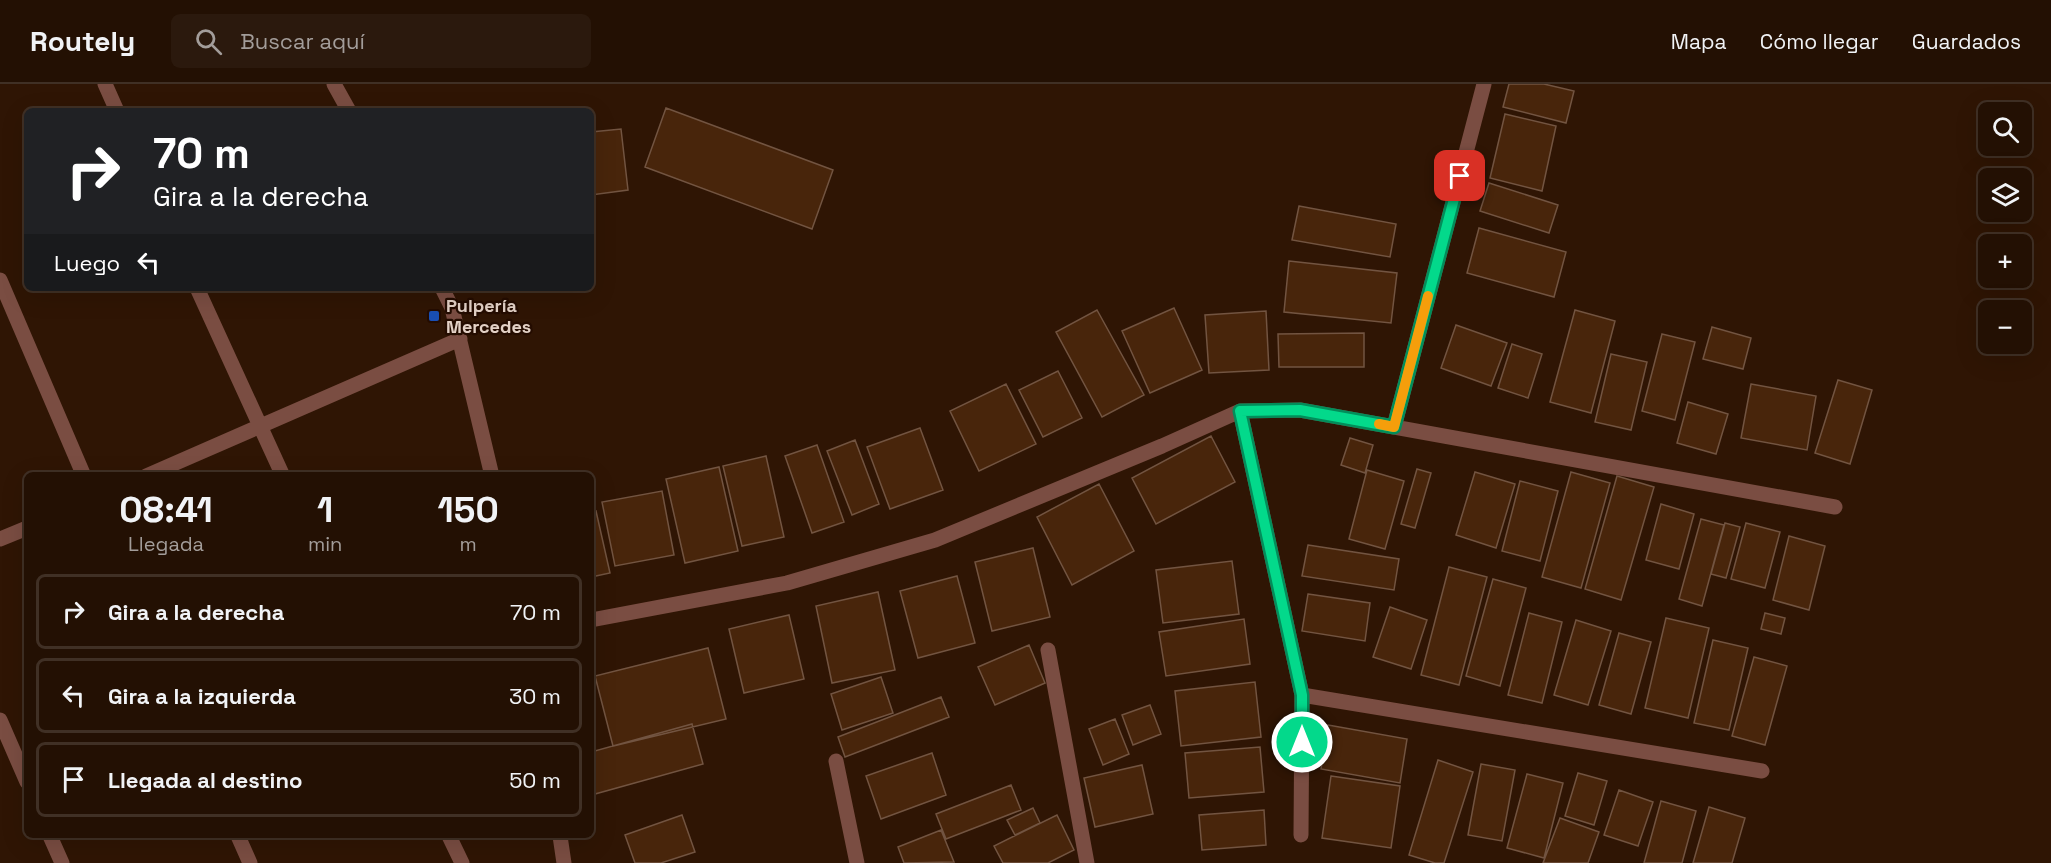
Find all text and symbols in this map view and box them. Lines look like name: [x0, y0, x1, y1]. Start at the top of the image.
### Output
search box: [171, 14, 591, 68]
text: Routely: [30, 23, 135, 59]
icon: search: [192, 25, 225, 58]
text: Buscar aquí: [240, 27, 365, 55]
text: Mapa: [1671, 28, 1727, 55]
text: Cómo llegar: [1760, 28, 1879, 55]
text: Guardados: [1912, 28, 2021, 55]
map controls: [1978, 102, 2032, 354]
button: search: [1978, 102, 2032, 156]
text: 70 m: [153, 127, 250, 180]
icon: right: [54, 132, 132, 210]
pin: [1434, 150, 1485, 201]
icon: arrive: [1443, 159, 1476, 192]
button: layers: [1978, 168, 2032, 222]
text: Gira a la derecha: [153, 179, 368, 214]
button: +: [1978, 234, 2032, 288]
icon: left: [132, 246, 165, 279]
text: Luego: [54, 249, 120, 277]
place label: Pulpería Mercedes: [446, 294, 531, 338]
button: −: [1978, 300, 2032, 354]
marker: Pulpería Mercedes: [427, 309, 441, 323]
text: 08:41: [119, 487, 213, 533]
text: 1: [317, 487, 333, 533]
text: 150: [438, 487, 499, 533]
text: Llegada: [128, 531, 204, 557]
text: min: [308, 531, 342, 557]
text: m: [460, 531, 477, 557]
icon: right: [57, 595, 90, 628]
text: Gira a la derecha: [108, 598, 285, 626]
text: 70 m: [510, 598, 561, 626]
icon: left: [57, 679, 90, 712]
text: Gira a la izquierda: [108, 682, 296, 710]
text: 30 m: [509, 682, 561, 710]
position arrow: [1270, 710, 1334, 774]
icon: arrive: [57, 763, 90, 796]
text: Llegada al destino: [108, 766, 302, 794]
text: 50 m: [509, 766, 561, 794]

